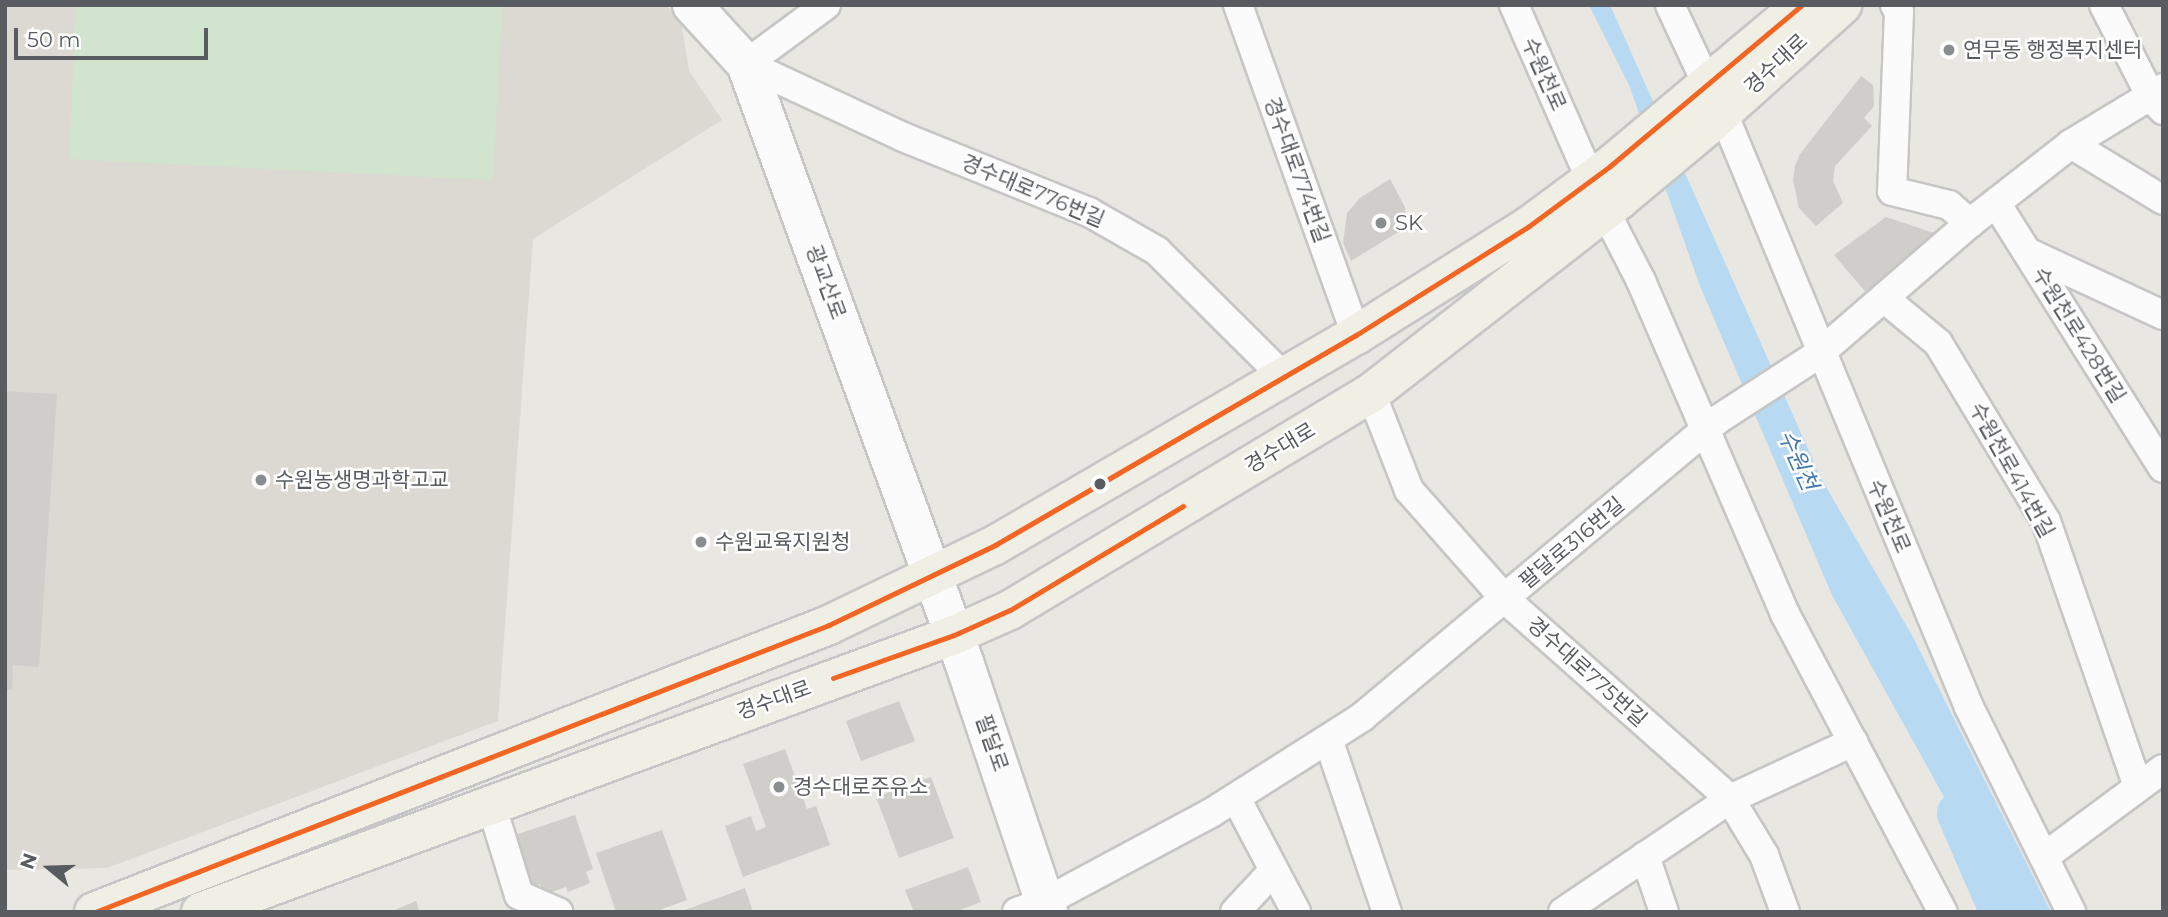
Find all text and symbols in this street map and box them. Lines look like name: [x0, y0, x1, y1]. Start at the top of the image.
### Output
scale bar: [18, 14, 212, 58]
text: 50 m: [27, 27, 81, 52]
street label: 경수대로: [1739, 28, 1813, 100]
street label: 수원천로: [1517, 34, 1571, 114]
place label: 연무동 행정복지센터: [1963, 37, 2142, 63]
marker: 연무동 행정복지센터: [1941, 42, 1957, 58]
street label: 경수대로774번길: [1259, 94, 1335, 246]
street label: 경수대로776번길: [958, 150, 1108, 232]
place label: SK: [1395, 210, 1423, 236]
marker: SK: [1373, 215, 1389, 231]
street label: 광교산로: [801, 241, 851, 323]
street label: 수원천로428번길: [2027, 263, 2131, 407]
street label: 수원천로414번길: [1964, 398, 2060, 542]
street label: 경수대로: [1240, 417, 1320, 479]
water label: 수원천: [1772, 425, 1824, 495]
place label: 수원농생명과학고교: [275, 467, 449, 493]
marker: 수원농생명과학고교: [253, 472, 269, 488]
street label: 수원천로: [1862, 476, 1916, 556]
unlabelled marker: [1093, 477, 1107, 491]
street label: 팔달로316번길: [1515, 492, 1629, 594]
place label: 수원교육지원청: [715, 529, 850, 555]
marker: 수원교육지원청: [693, 534, 709, 550]
street label: 경수대로775번길: [1522, 612, 1652, 732]
street label: 경수대로: [733, 675, 815, 725]
street label: 팔달로: [971, 711, 1013, 775]
place label: 경수대로주유소: [793, 774, 928, 800]
marker: 경수대로주유소: [771, 779, 787, 795]
north arrow: [14, 833, 84, 903]
text: N: [15, 850, 42, 872]

